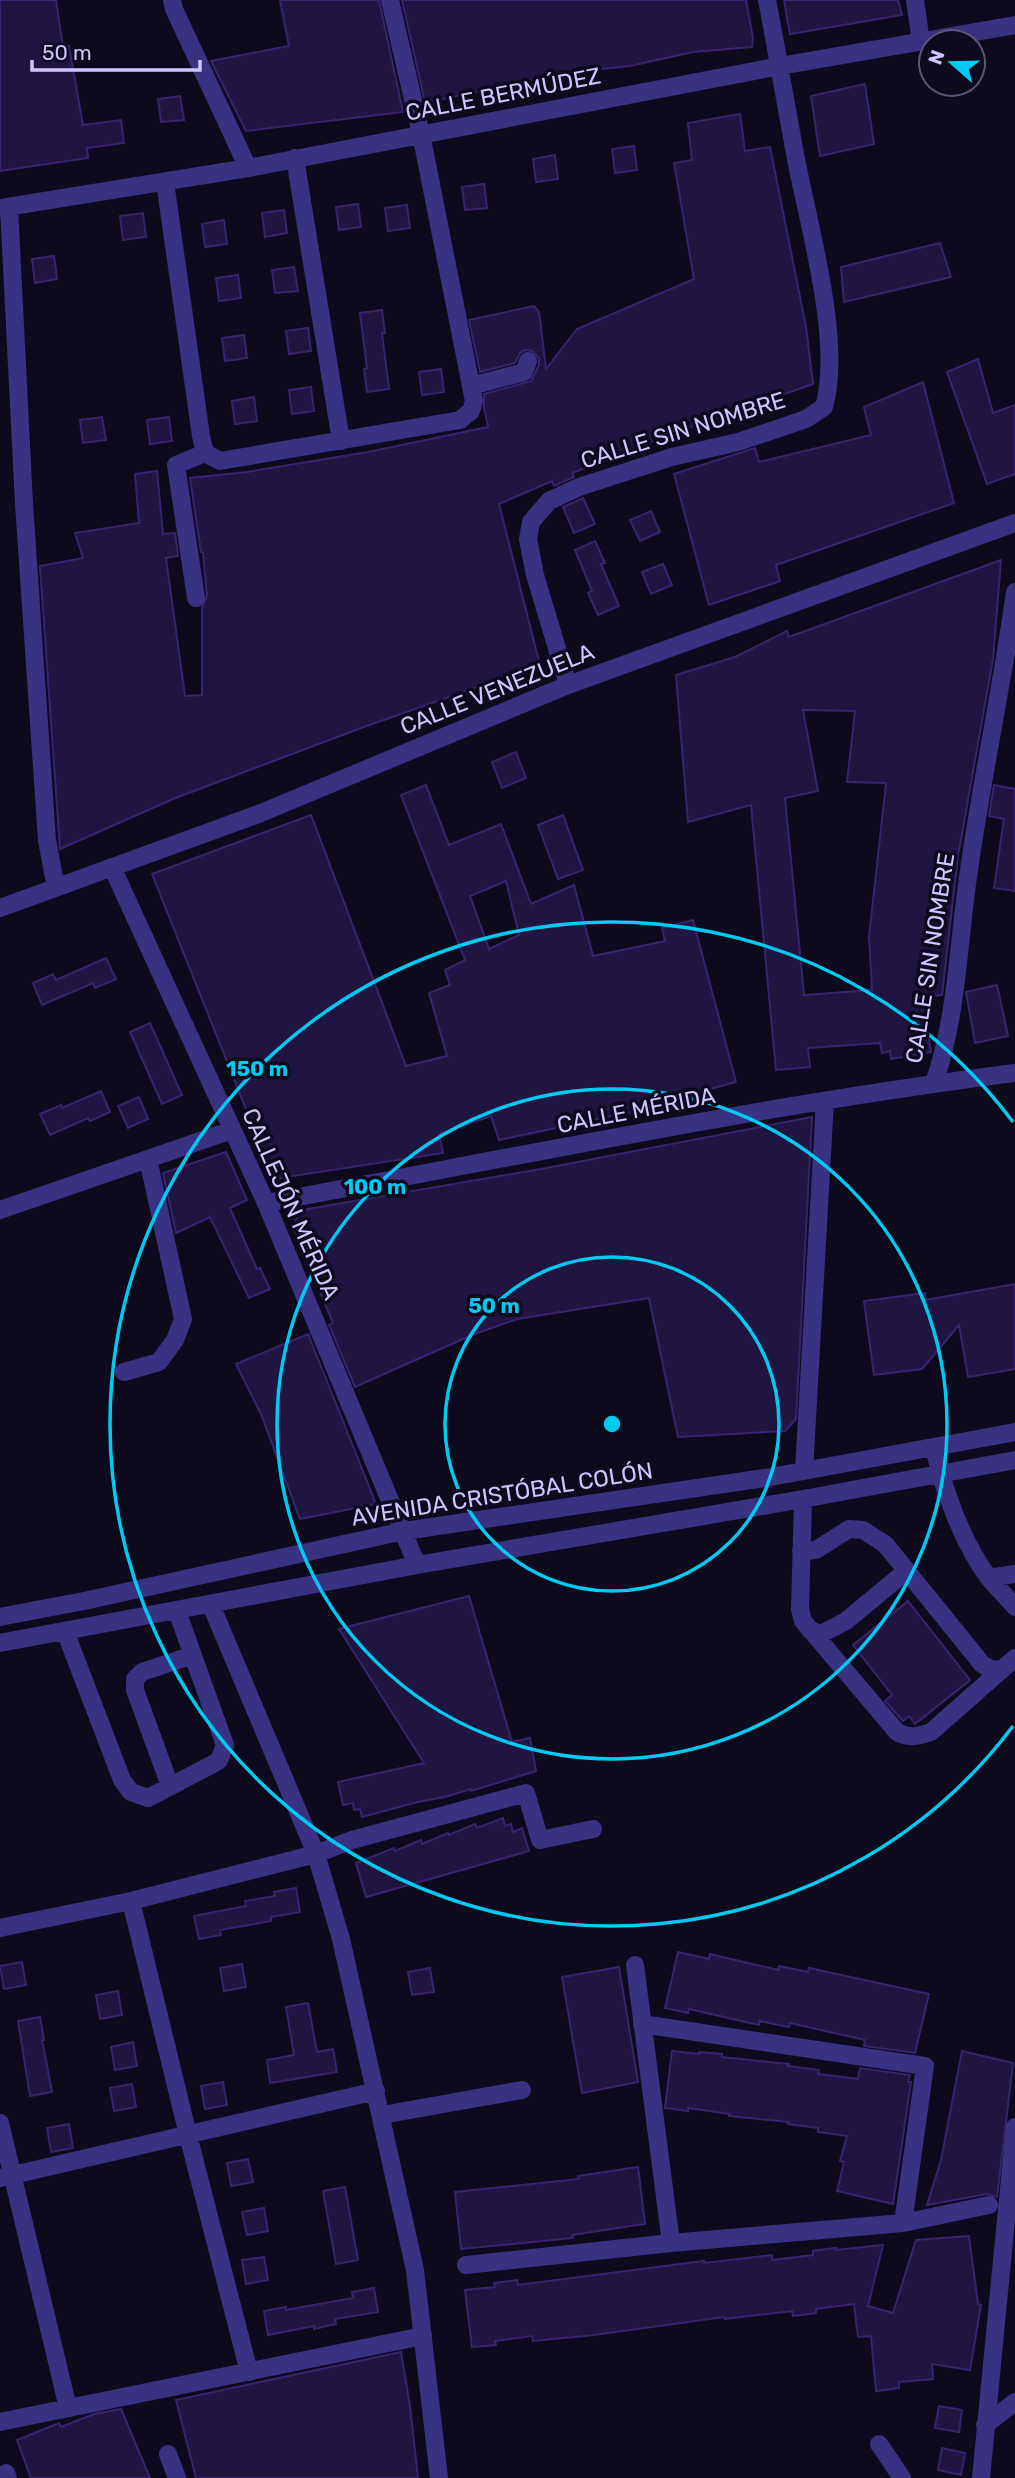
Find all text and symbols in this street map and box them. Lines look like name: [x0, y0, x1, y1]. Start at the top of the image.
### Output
scale bar: [32, 28, 200, 72]
north arrow: [917, 28, 987, 98]
text: 50 m: [42, 40, 92, 65]
text: N: [923, 47, 950, 68]
street label: CALLE BERMÚDEZ: [403, 61, 603, 127]
street label: CALLE SIN NOMBRE: [577, 386, 789, 474]
street label: CALLE VENEZUELA: [396, 637, 598, 741]
street label: CALLE SIN NOMBRE: [900, 851, 960, 1065]
text: 150 m: [226, 1056, 288, 1081]
street label: CALLE MÉRIDA: [555, 1081, 717, 1139]
street label: CALLEJÓN MÉRIDA: [236, 1104, 346, 1304]
text: 100 m: [344, 1174, 406, 1199]
text: 50 m: [468, 1293, 520, 1318]
centre of rings: [600, 1412, 624, 1436]
street label: AVENIDA CRISTÓBAL COLÓN: [349, 1456, 655, 1532]

